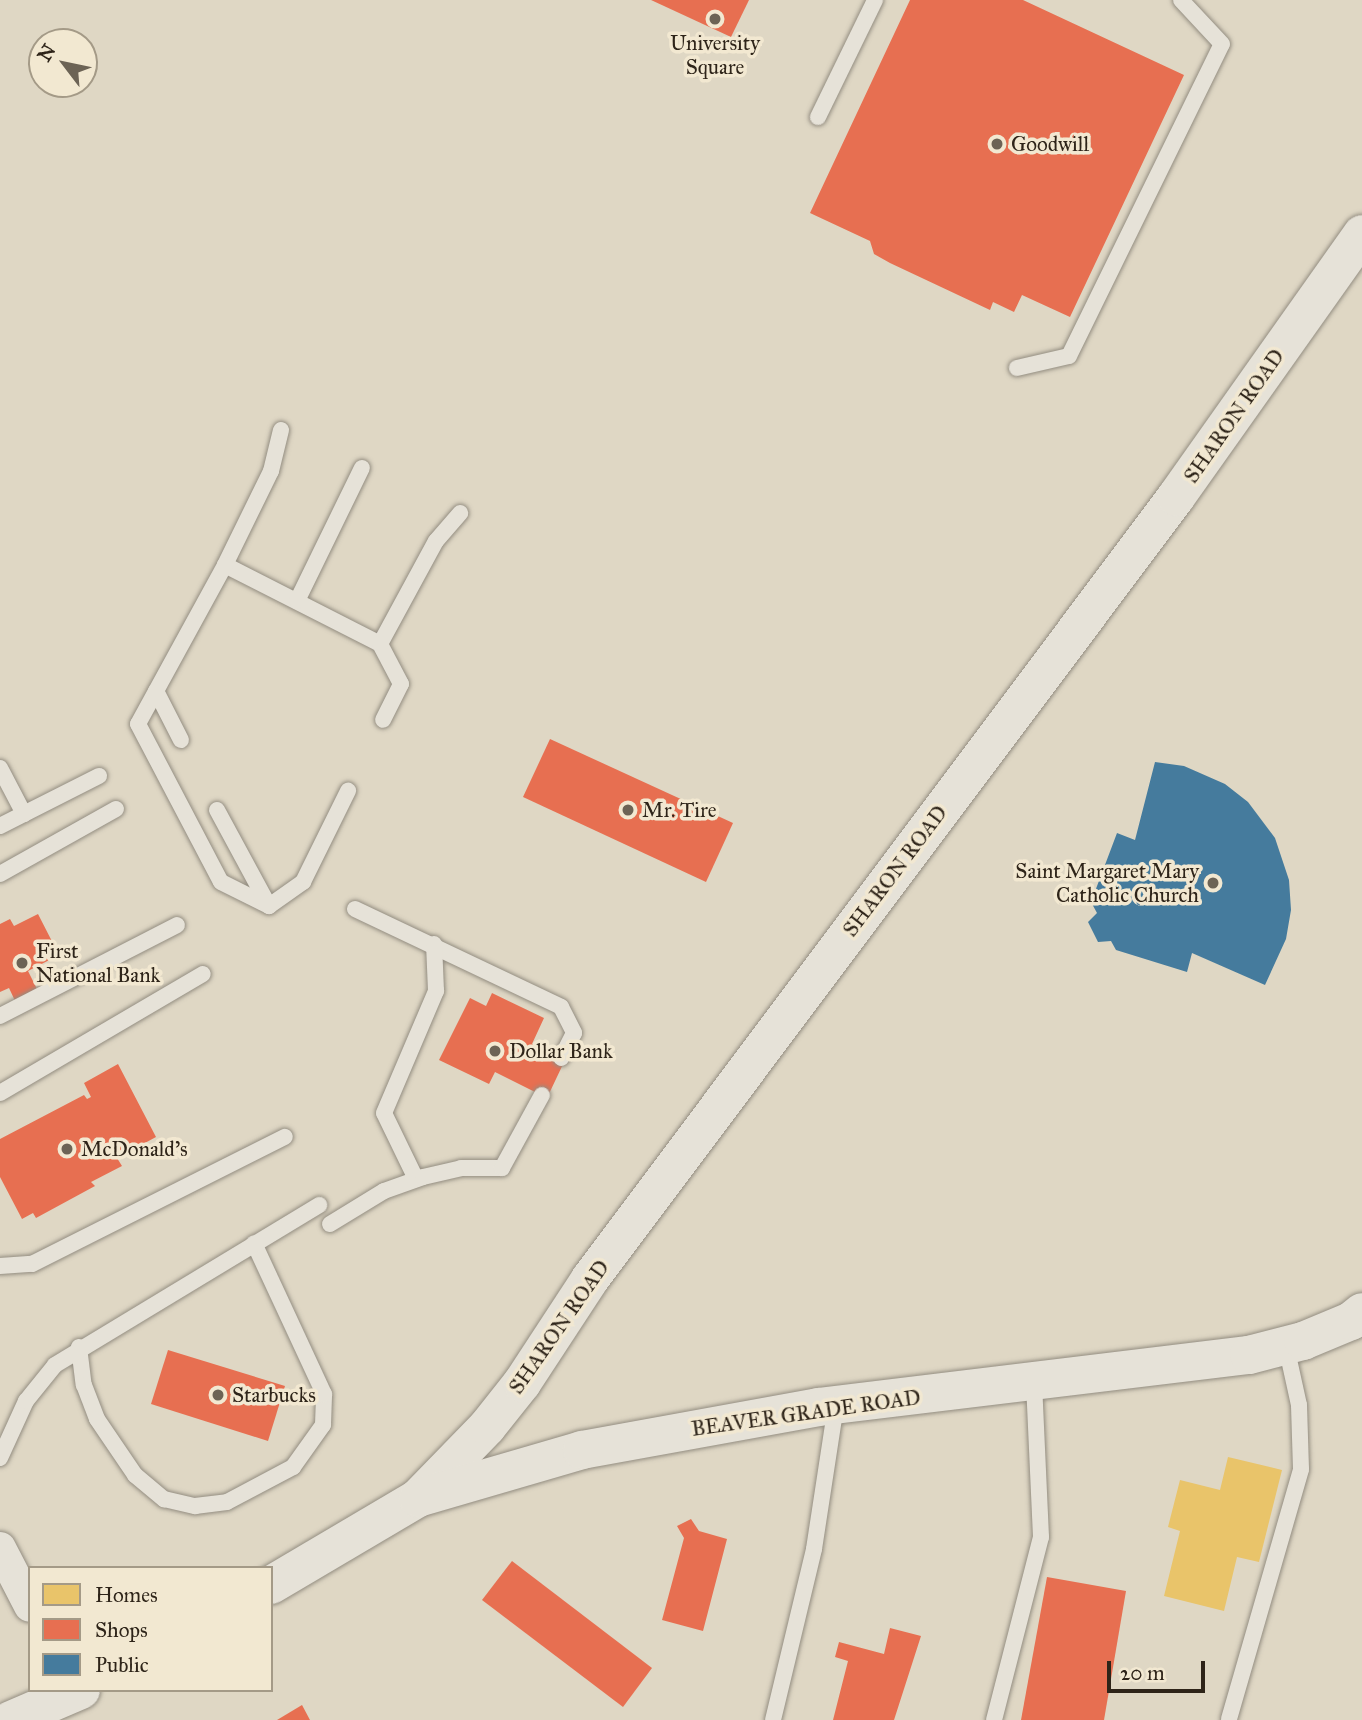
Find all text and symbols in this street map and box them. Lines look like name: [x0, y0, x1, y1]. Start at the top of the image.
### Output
marker: University Square: [707, 11, 723, 27]
north arrow: [28, 28, 98, 98]
place label: University Square: [670, 30, 760, 80]
text: N: [32, 40, 60, 66]
place label: Goodwill: [1011, 131, 1089, 157]
marker: Goodwill: [989, 136, 1005, 152]
street label: SHARON ROAD: [1178, 344, 1290, 488]
place label: Mr. Tire: [642, 797, 717, 823]
street label: SHARON ROAD: [838, 800, 952, 942]
marker: Mr. Tire: [620, 802, 636, 818]
place label: Saint Margaret Mary Catholic Church: [1015, 858, 1199, 908]
marker: Saint Margaret Mary Catholic Church: [1205, 875, 1221, 891]
place label: First National Bank: [36, 938, 160, 988]
marker: First National Bank: [14, 955, 30, 971]
place label: Dollar Bank: [509, 1038, 613, 1064]
marker: Dollar Bank: [487, 1043, 503, 1059]
place label: McDonald's: [81, 1136, 188, 1162]
marker: McDonald's: [59, 1141, 75, 1157]
street label: SHARON ROAD: [503, 1255, 615, 1399]
place label: Starbucks: [232, 1382, 316, 1408]
street label: BEAVER GRADE ROAD: [690, 1384, 922, 1442]
marker: Starbucks: [210, 1387, 226, 1403]
legend: [28, 1566, 273, 1692]
text: Homes: [95, 1582, 158, 1608]
text: Shops: [95, 1617, 148, 1643]
scale bar: [1110, 1646, 1208, 1690]
text: Public: [95, 1652, 149, 1678]
text: 20 m: [1120, 1660, 1165, 1686]

